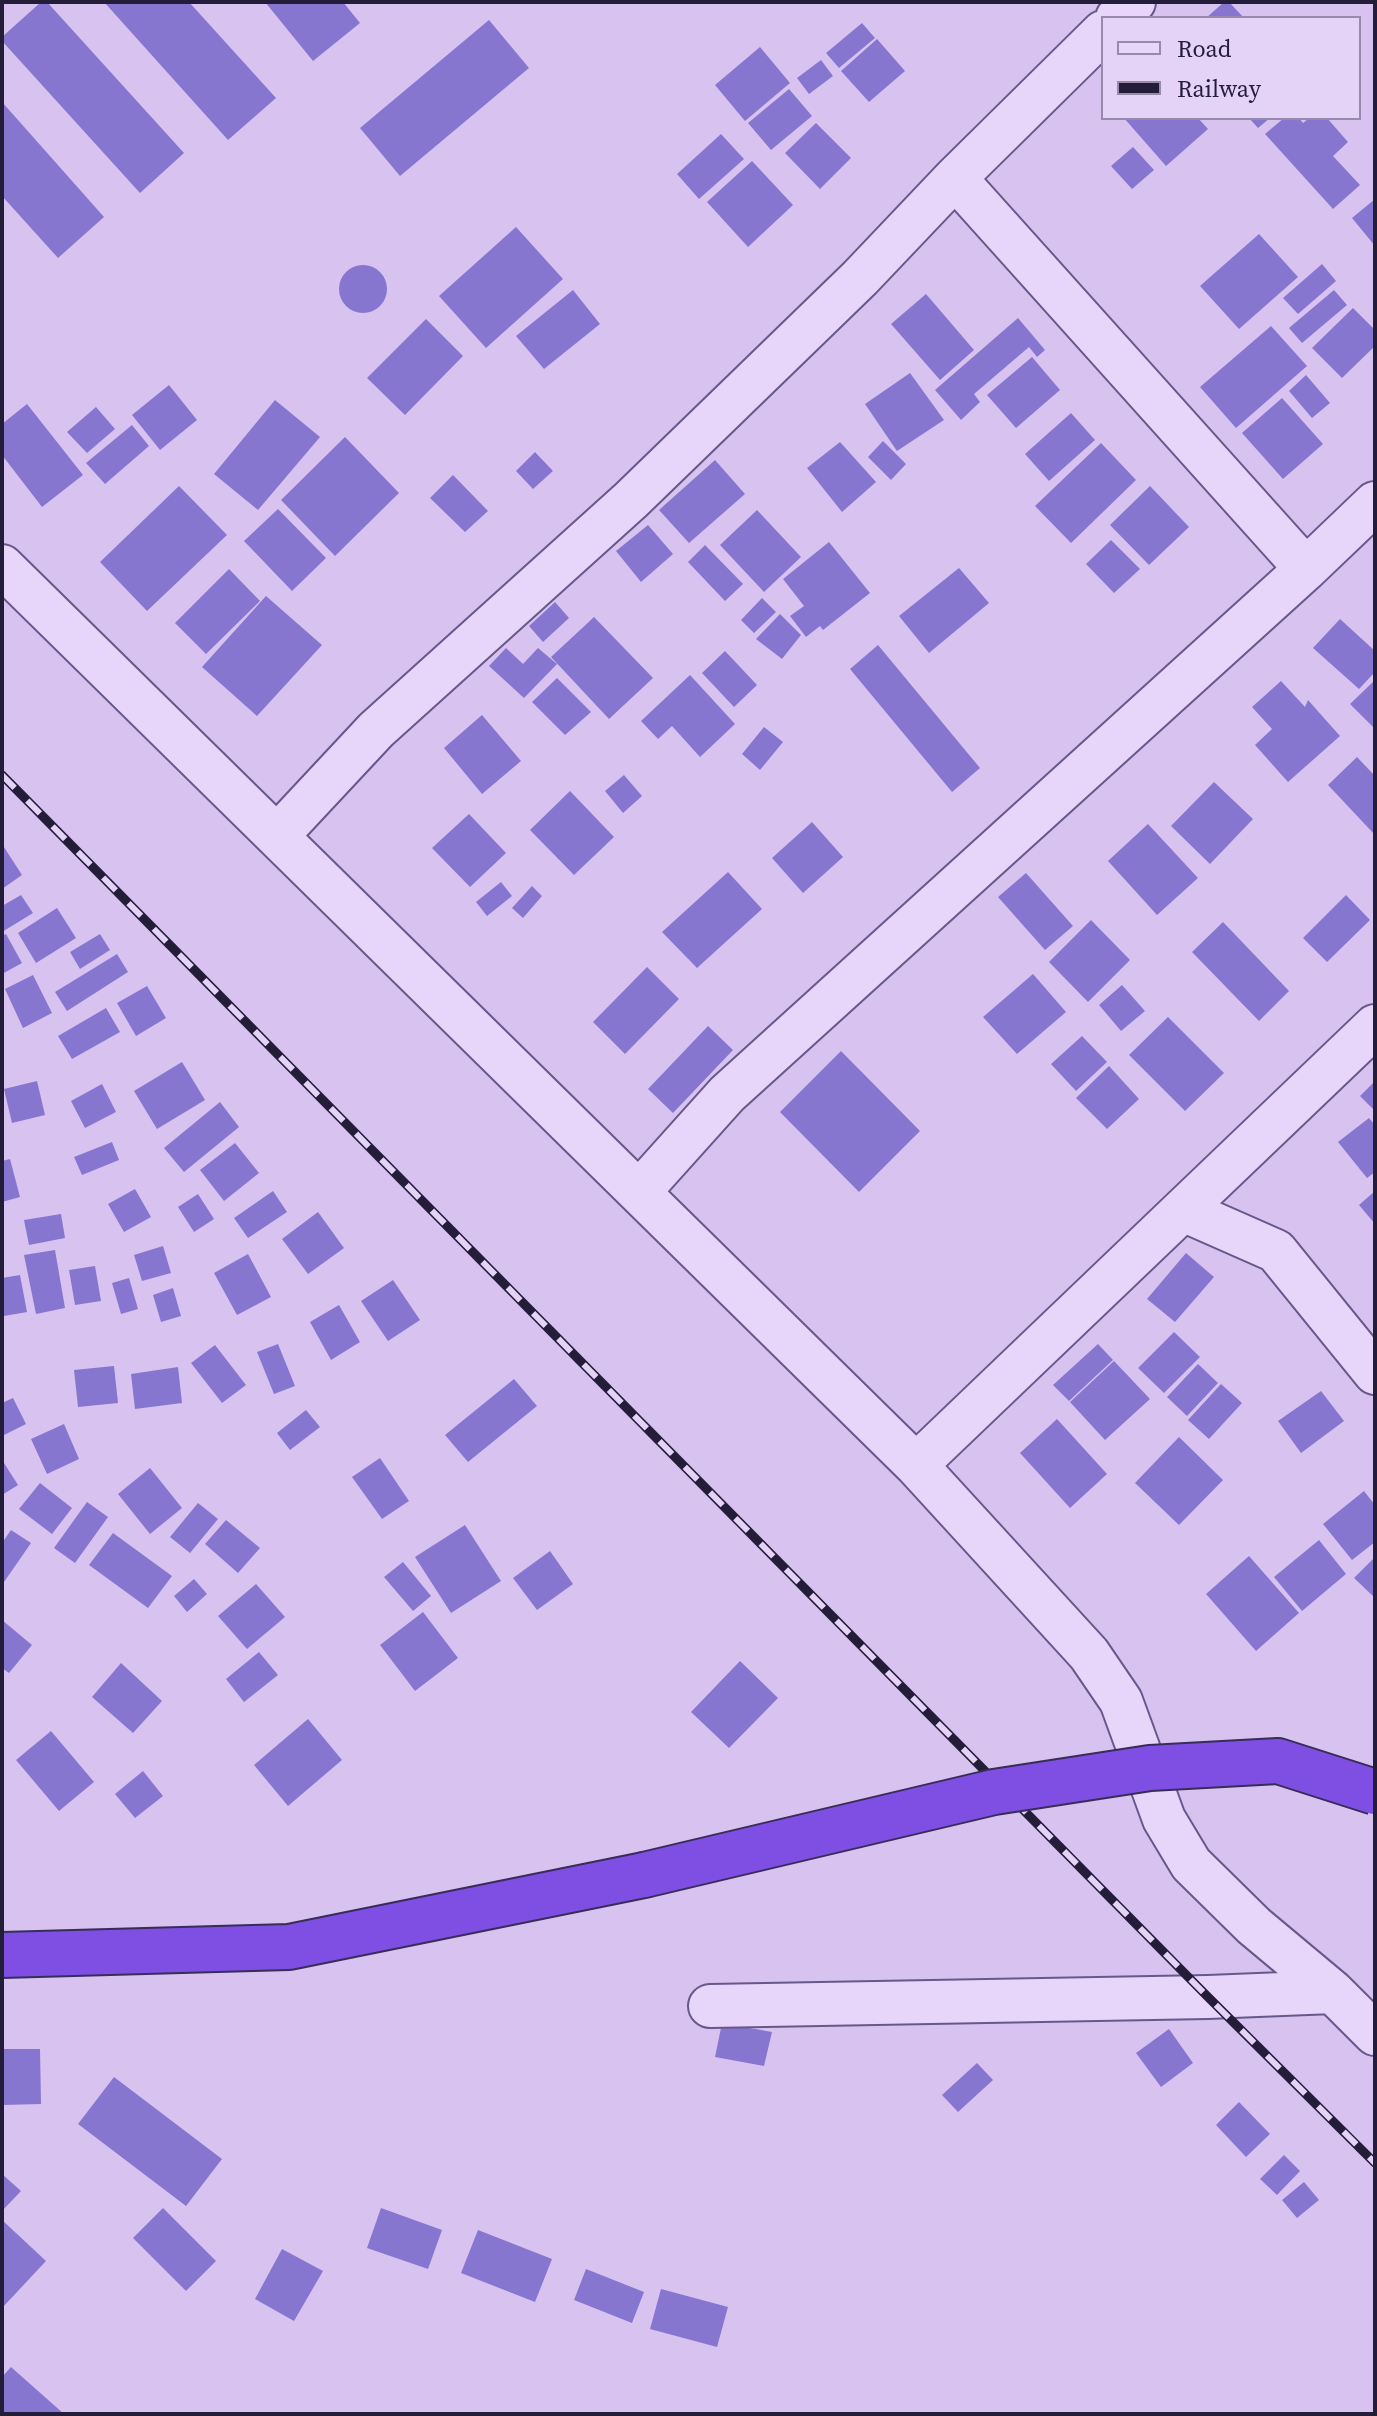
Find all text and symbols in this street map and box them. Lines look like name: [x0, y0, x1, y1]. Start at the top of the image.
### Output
legend: [1101, 16, 1361, 120]
text: Road: [1177, 32, 1231, 65]
text: Railway: [1177, 72, 1261, 105]

